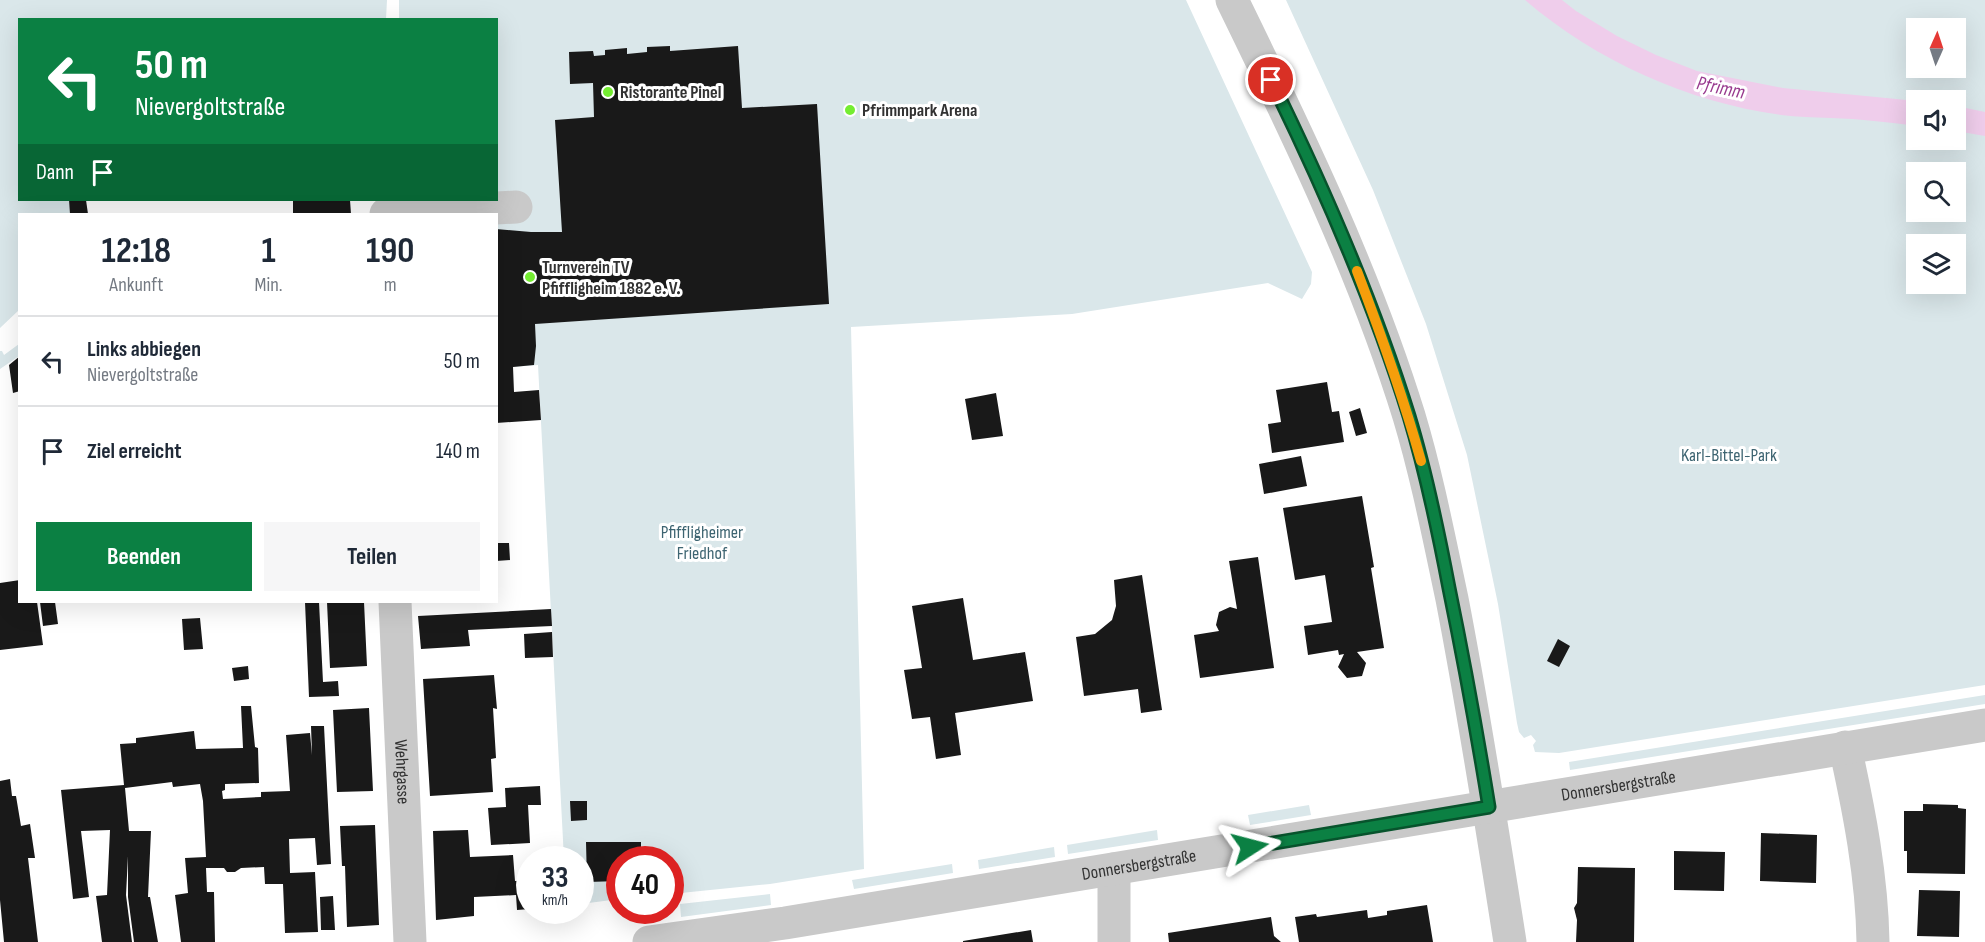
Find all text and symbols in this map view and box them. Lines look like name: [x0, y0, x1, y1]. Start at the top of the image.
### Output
north arrow: [1906, 18, 1966, 78]
map controls: [1906, 18, 1966, 294]
text: 50 m: [135, 40, 208, 91]
icon: left: [36, 42, 114, 120]
pin: [1245, 54, 1296, 105]
icon: arrive: [1254, 63, 1287, 96]
water label: Pfrimm: [1695, 71, 1747, 105]
place label: Ristorante Pinel: [620, 82, 721, 103]
marker: Ristorante Pinel: [601, 85, 615, 99]
button: sound: [1906, 90, 1966, 150]
text: Nievergoltstraße: [135, 91, 285, 123]
place label: Pfrimmpark Arena: [862, 100, 977, 121]
marker: Pfrimmpark Arena: [843, 103, 857, 117]
icon: arrive: [86, 156, 119, 189]
text: Dann: [36, 159, 74, 186]
button: search: [1906, 162, 1966, 222]
text: 12:18: [102, 230, 171, 273]
text: 1: [261, 230, 276, 273]
text: 190: [366, 230, 414, 273]
button: layers: [1906, 234, 1966, 294]
place label: Turnverein TV Pfiffligheim 1882 e. V.: [542, 257, 680, 299]
marker: Turnverein TV Pfiffligheim 1882 e. V.: [523, 270, 537, 284]
text: Ankunft: [109, 273, 163, 297]
text: Min.: [255, 273, 283, 297]
text: m: [384, 273, 397, 297]
text: Links abbiegen: [87, 336, 201, 363]
icon: left: [36, 345, 69, 378]
text: 50 m: [444, 348, 480, 375]
text: Nievergoltstraße: [87, 363, 198, 387]
icon: arrive: [36, 435, 69, 468]
text: Ziel erreicht: [87, 438, 182, 465]
text: 140 m: [436, 438, 480, 465]
park label: Karl-Bittel-Park: [1681, 445, 1777, 466]
button: Beenden: [36, 522, 252, 591]
button: Teilen: [264, 522, 480, 591]
park label: Pfiffligheimer Friedhof: [661, 522, 743, 564]
street label: Wehrgasse: [390, 739, 414, 805]
street label: Donnersbergstraße: [1560, 766, 1677, 806]
position arrow: [1218, 815, 1282, 879]
street label: Donnersbergstraße: [1080, 845, 1198, 885]
speed limit sign: 40: [606, 846, 684, 924]
text: 33: [542, 860, 568, 896]
text: km/h: [542, 891, 568, 910]

